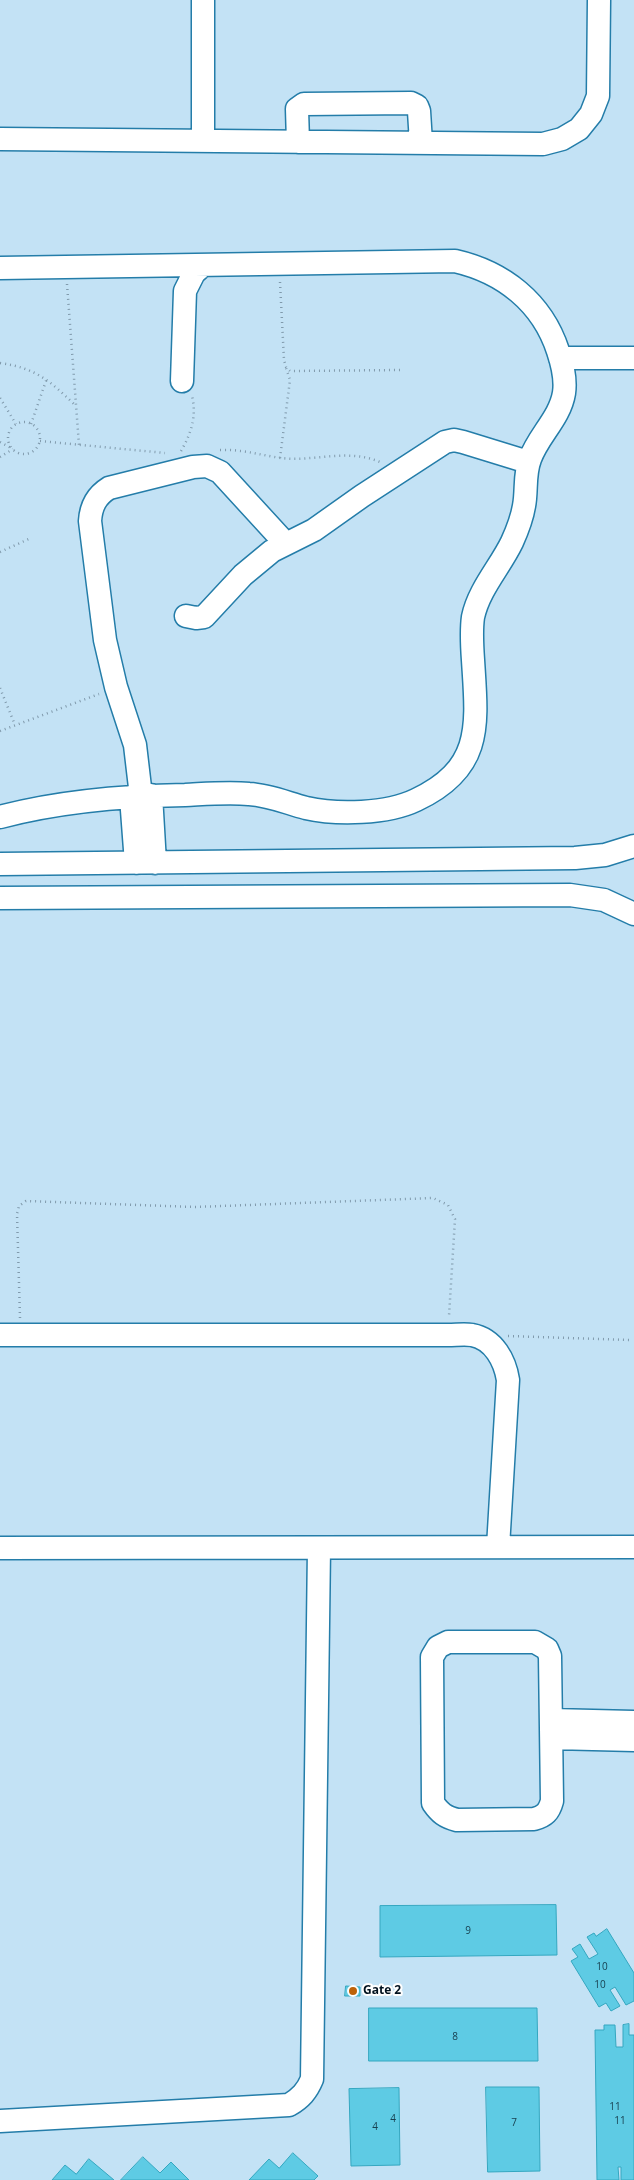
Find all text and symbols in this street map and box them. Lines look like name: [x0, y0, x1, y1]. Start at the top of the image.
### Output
house number: 9: [465, 1925, 471, 1937]
house number: 10: [596, 1961, 608, 1973]
house number: 10: [594, 1979, 606, 1991]
place label: Gate 2: [363, 1984, 401, 1998]
marker: Gate 2: [347, 1985, 359, 1997]
house number: 8: [452, 2031, 458, 2043]
house number: 11: [609, 2101, 621, 2113]
house number: 4: [390, 2113, 396, 2125]
house number: 11: [614, 2115, 626, 2127]
house number: 7: [511, 2117, 517, 2129]
house number: 4: [372, 2121, 378, 2133]

